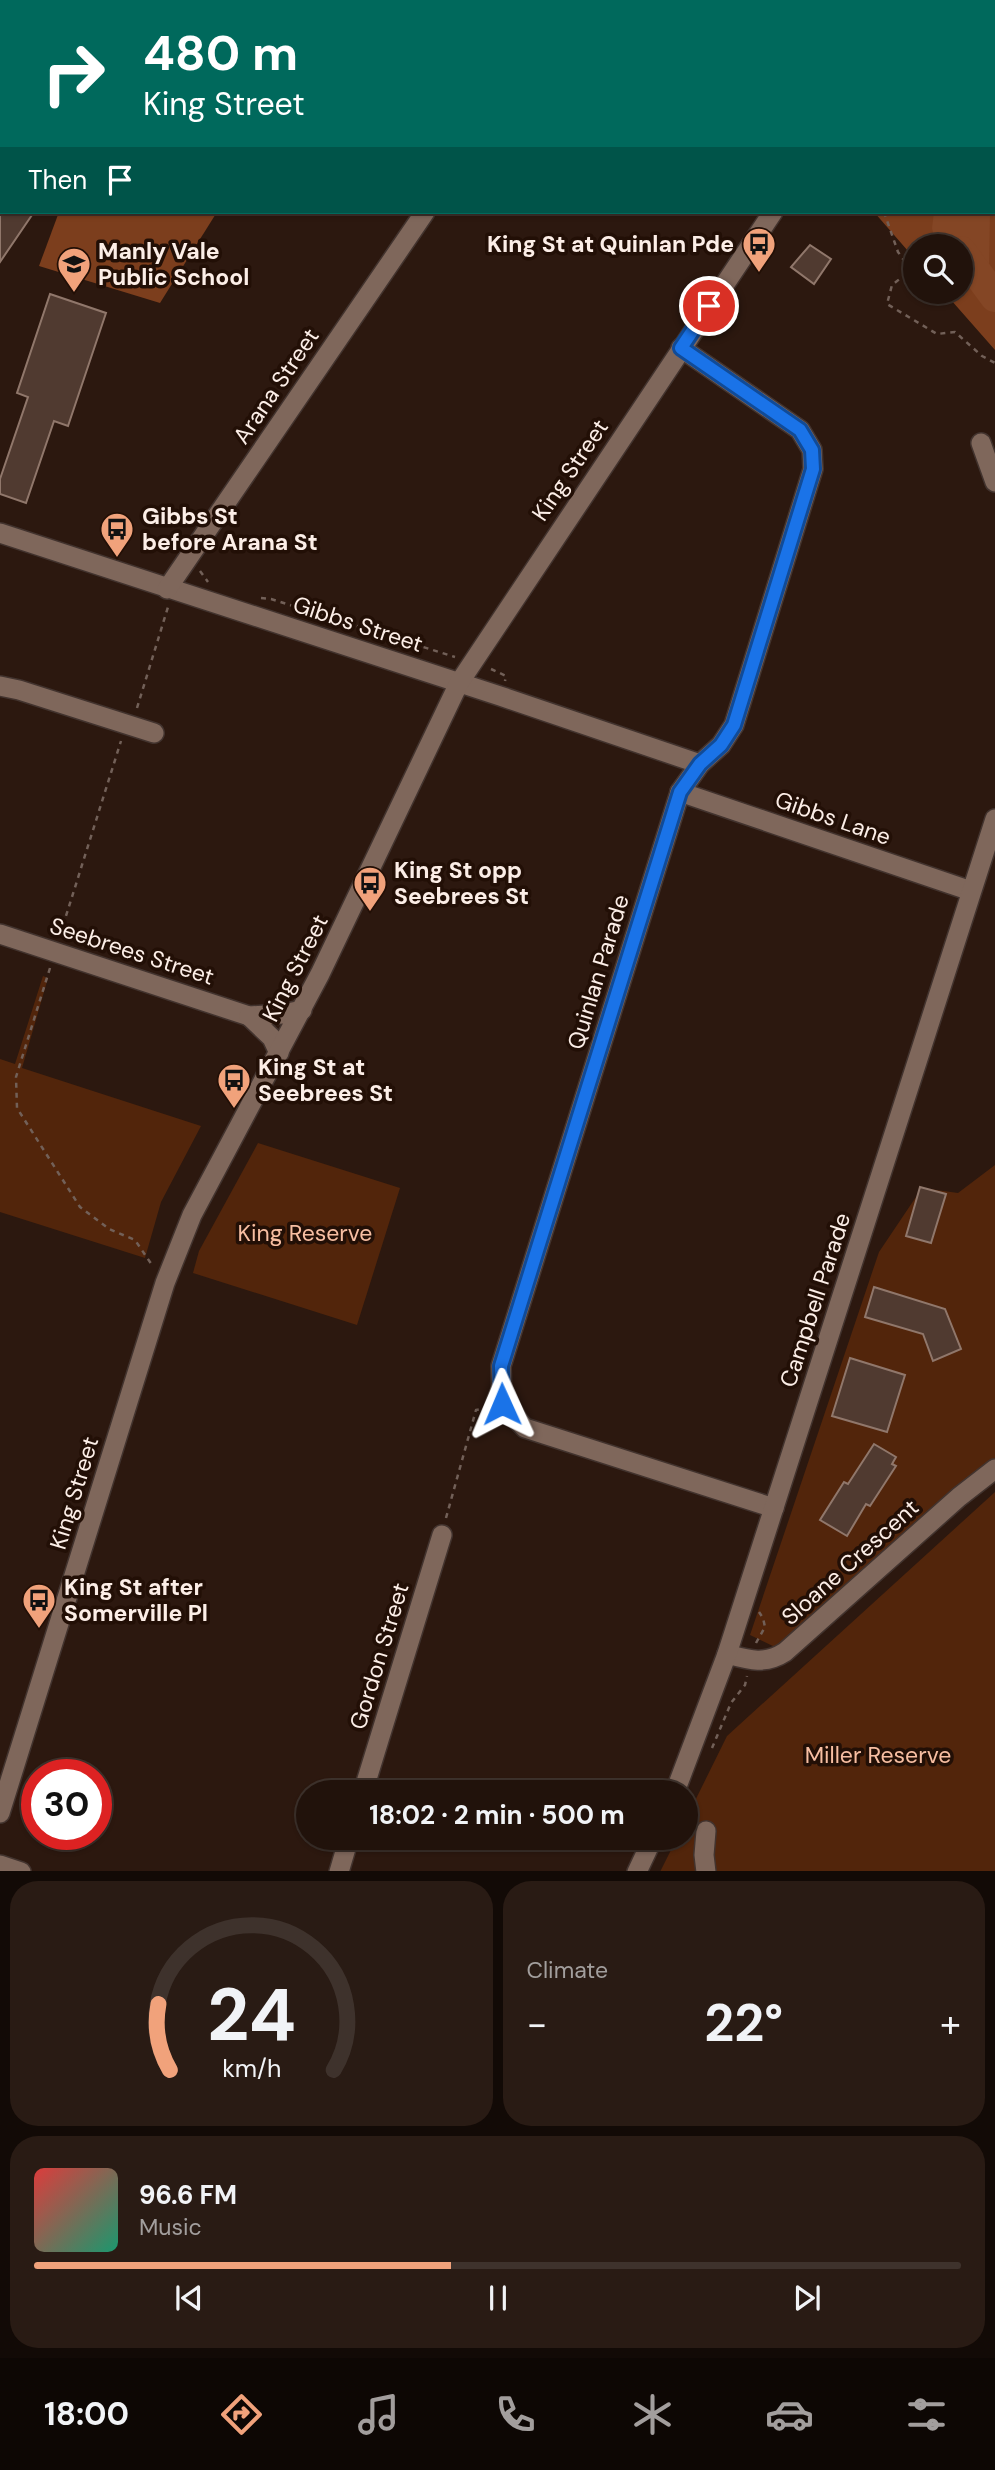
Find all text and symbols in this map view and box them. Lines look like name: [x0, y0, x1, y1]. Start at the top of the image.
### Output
text: 480 m: [143, 21, 298, 85]
icon: right: [28, 28, 119, 119]
text: King Street: [143, 83, 305, 125]
icon: arrive: [101, 161, 139, 199]
text: Then: [28, 163, 87, 197]
bus stop icon: King St at Quinlan Pde: [740, 225, 778, 274]
place label: King St at Quinlan Pde: [487, 229, 734, 259]
map controls: [903, 234, 973, 304]
button: search: [903, 234, 973, 304]
place label: Manly Vale Public School: [98, 236, 249, 292]
school or university icon: Manly Vale Public School: [55, 245, 93, 294]
pin: [679, 276, 739, 336]
icon: arrive: [690, 287, 728, 325]
street label: Arana Street: [226, 322, 326, 450]
street label: King Street: [525, 413, 615, 527]
place label: Gibbs St before Arana St: [142, 501, 318, 557]
bus stop icon: Gibbs St before Arana St: [98, 510, 136, 559]
street label: Gibbs Street: [289, 589, 427, 659]
street label: Gibbs Lane: [771, 784, 895, 852]
place label: King St opp Seebrees St: [394, 855, 529, 911]
bus stop icon: King St opp Seebrees St: [351, 864, 389, 913]
street label: Quinlan Parade: [560, 891, 636, 1053]
street label: King Street: [255, 909, 335, 1027]
street label: Seebrees Street: [46, 910, 218, 992]
place label: King St at Seebrees St: [258, 1052, 393, 1108]
bus stop icon: King St at Seebrees St: [215, 1061, 253, 1110]
street label: Campbell Parade: [773, 1209, 857, 1391]
park label: King Reserve: [238, 1218, 372, 1248]
position arrow: [465, 1367, 539, 1441]
street label: King Street: [43, 1433, 105, 1553]
street label: Sloane Crescent: [775, 1492, 925, 1632]
place label: King St after Somerville Pl: [64, 1572, 208, 1628]
street label: Gordon Street: [342, 1579, 416, 1733]
bus stop icon: King St after Somerville Pl: [20, 1581, 58, 1630]
park label: Miller Reserve: [805, 1740, 951, 1770]
speed limit sign: 30: [21, 1759, 112, 1850]
text: 18:02 · 2 min · 500 m: [369, 1798, 625, 1832]
text: Climate: [527, 1955, 608, 1985]
text: 24: [207, 1968, 296, 2063]
text: 22°: [704, 1989, 783, 2057]
text: −: [527, 1999, 547, 2049]
text: +: [940, 1999, 961, 2049]
text: km/h: [222, 2051, 281, 2084]
text: 96.6 FM: [139, 2178, 237, 2212]
text: Music: [139, 2212, 202, 2242]
icon: previous: [170, 2279, 208, 2317]
icon: pause: [479, 2279, 517, 2317]
icon: next: [788, 2279, 826, 2317]
icon: directions: [217, 2390, 266, 2439]
icon: music: [354, 2390, 403, 2439]
icon: phone: [491, 2390, 540, 2439]
icon: climate: [628, 2390, 677, 2439]
icon: car: [765, 2390, 814, 2439]
icon: filters: [902, 2390, 951, 2439]
text: 18:00: [44, 2393, 129, 2435]

